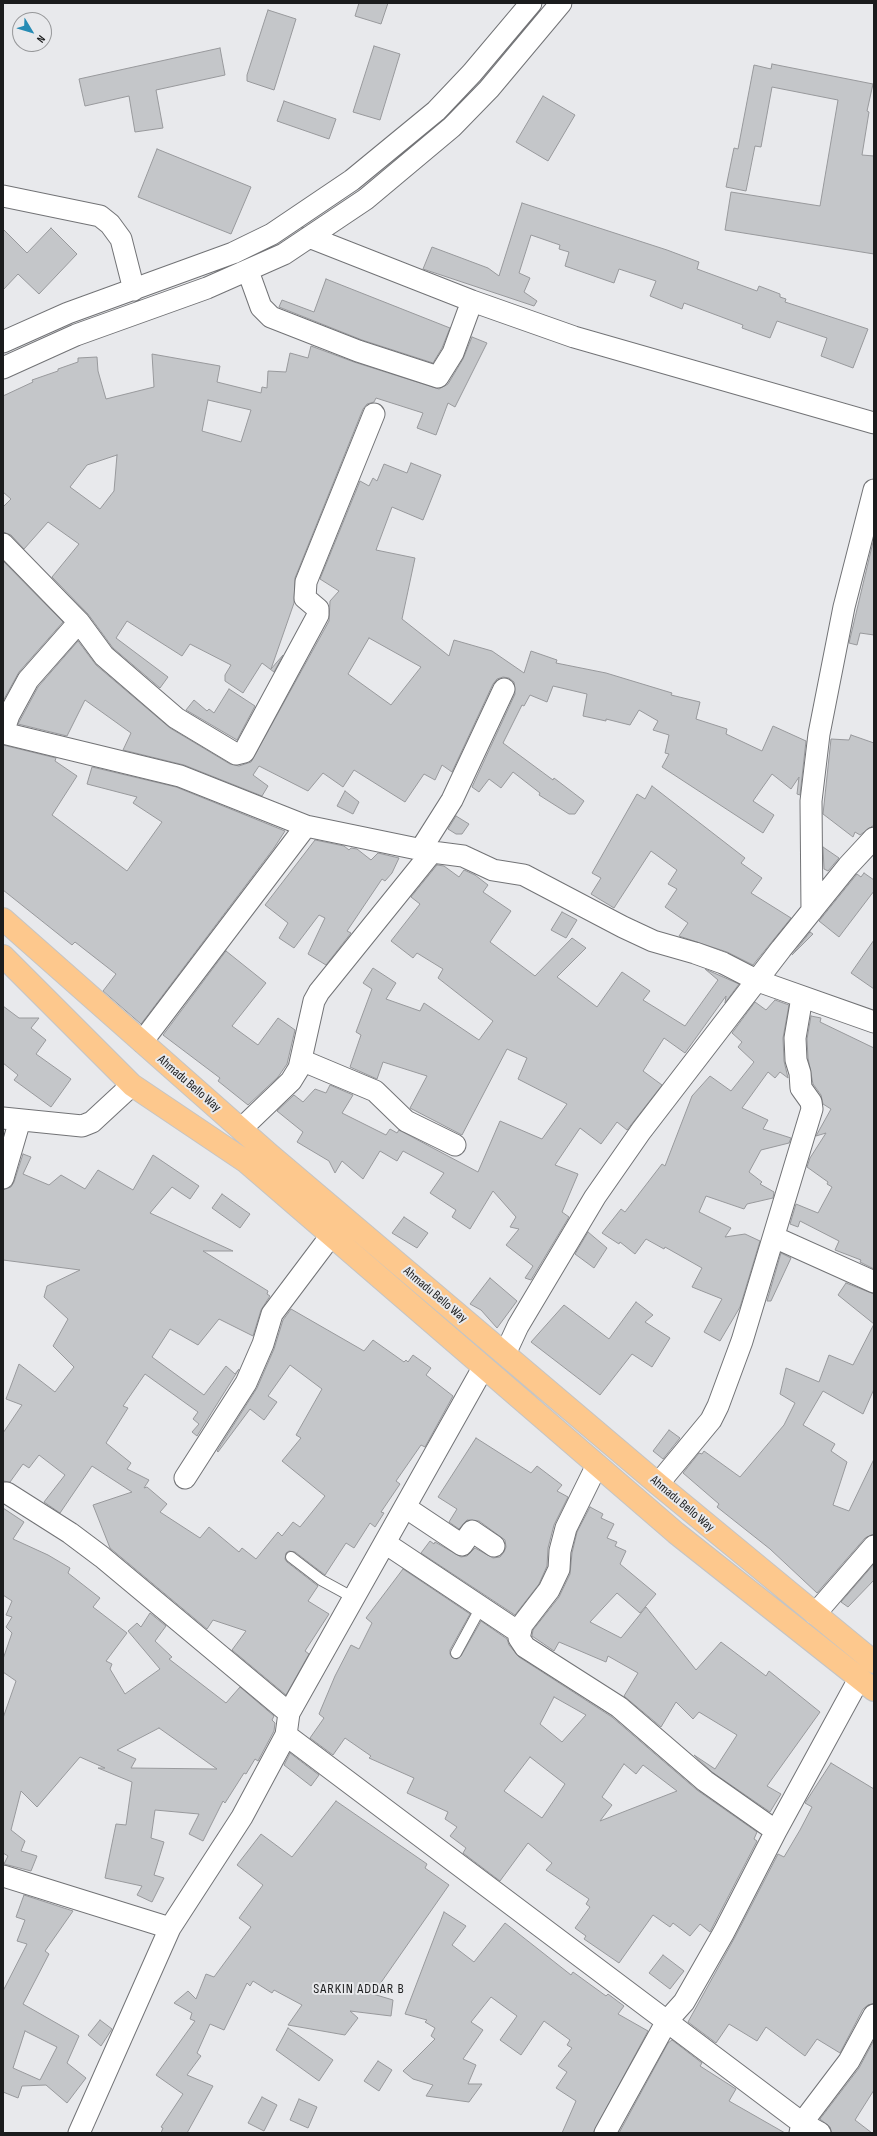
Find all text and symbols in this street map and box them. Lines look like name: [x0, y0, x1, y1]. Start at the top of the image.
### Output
north arrow: [12, 12, 52, 52]
text: N: [34, 33, 48, 45]
street label: Ahmadu Bello Way: [154, 1052, 224, 1116]
street label: Ahmadu Bello Way: [400, 1264, 470, 1326]
street label: Ahmadu Bello Way: [647, 1473, 717, 1535]
district label: SARKIN ADDAR B: [313, 1981, 405, 1997]

